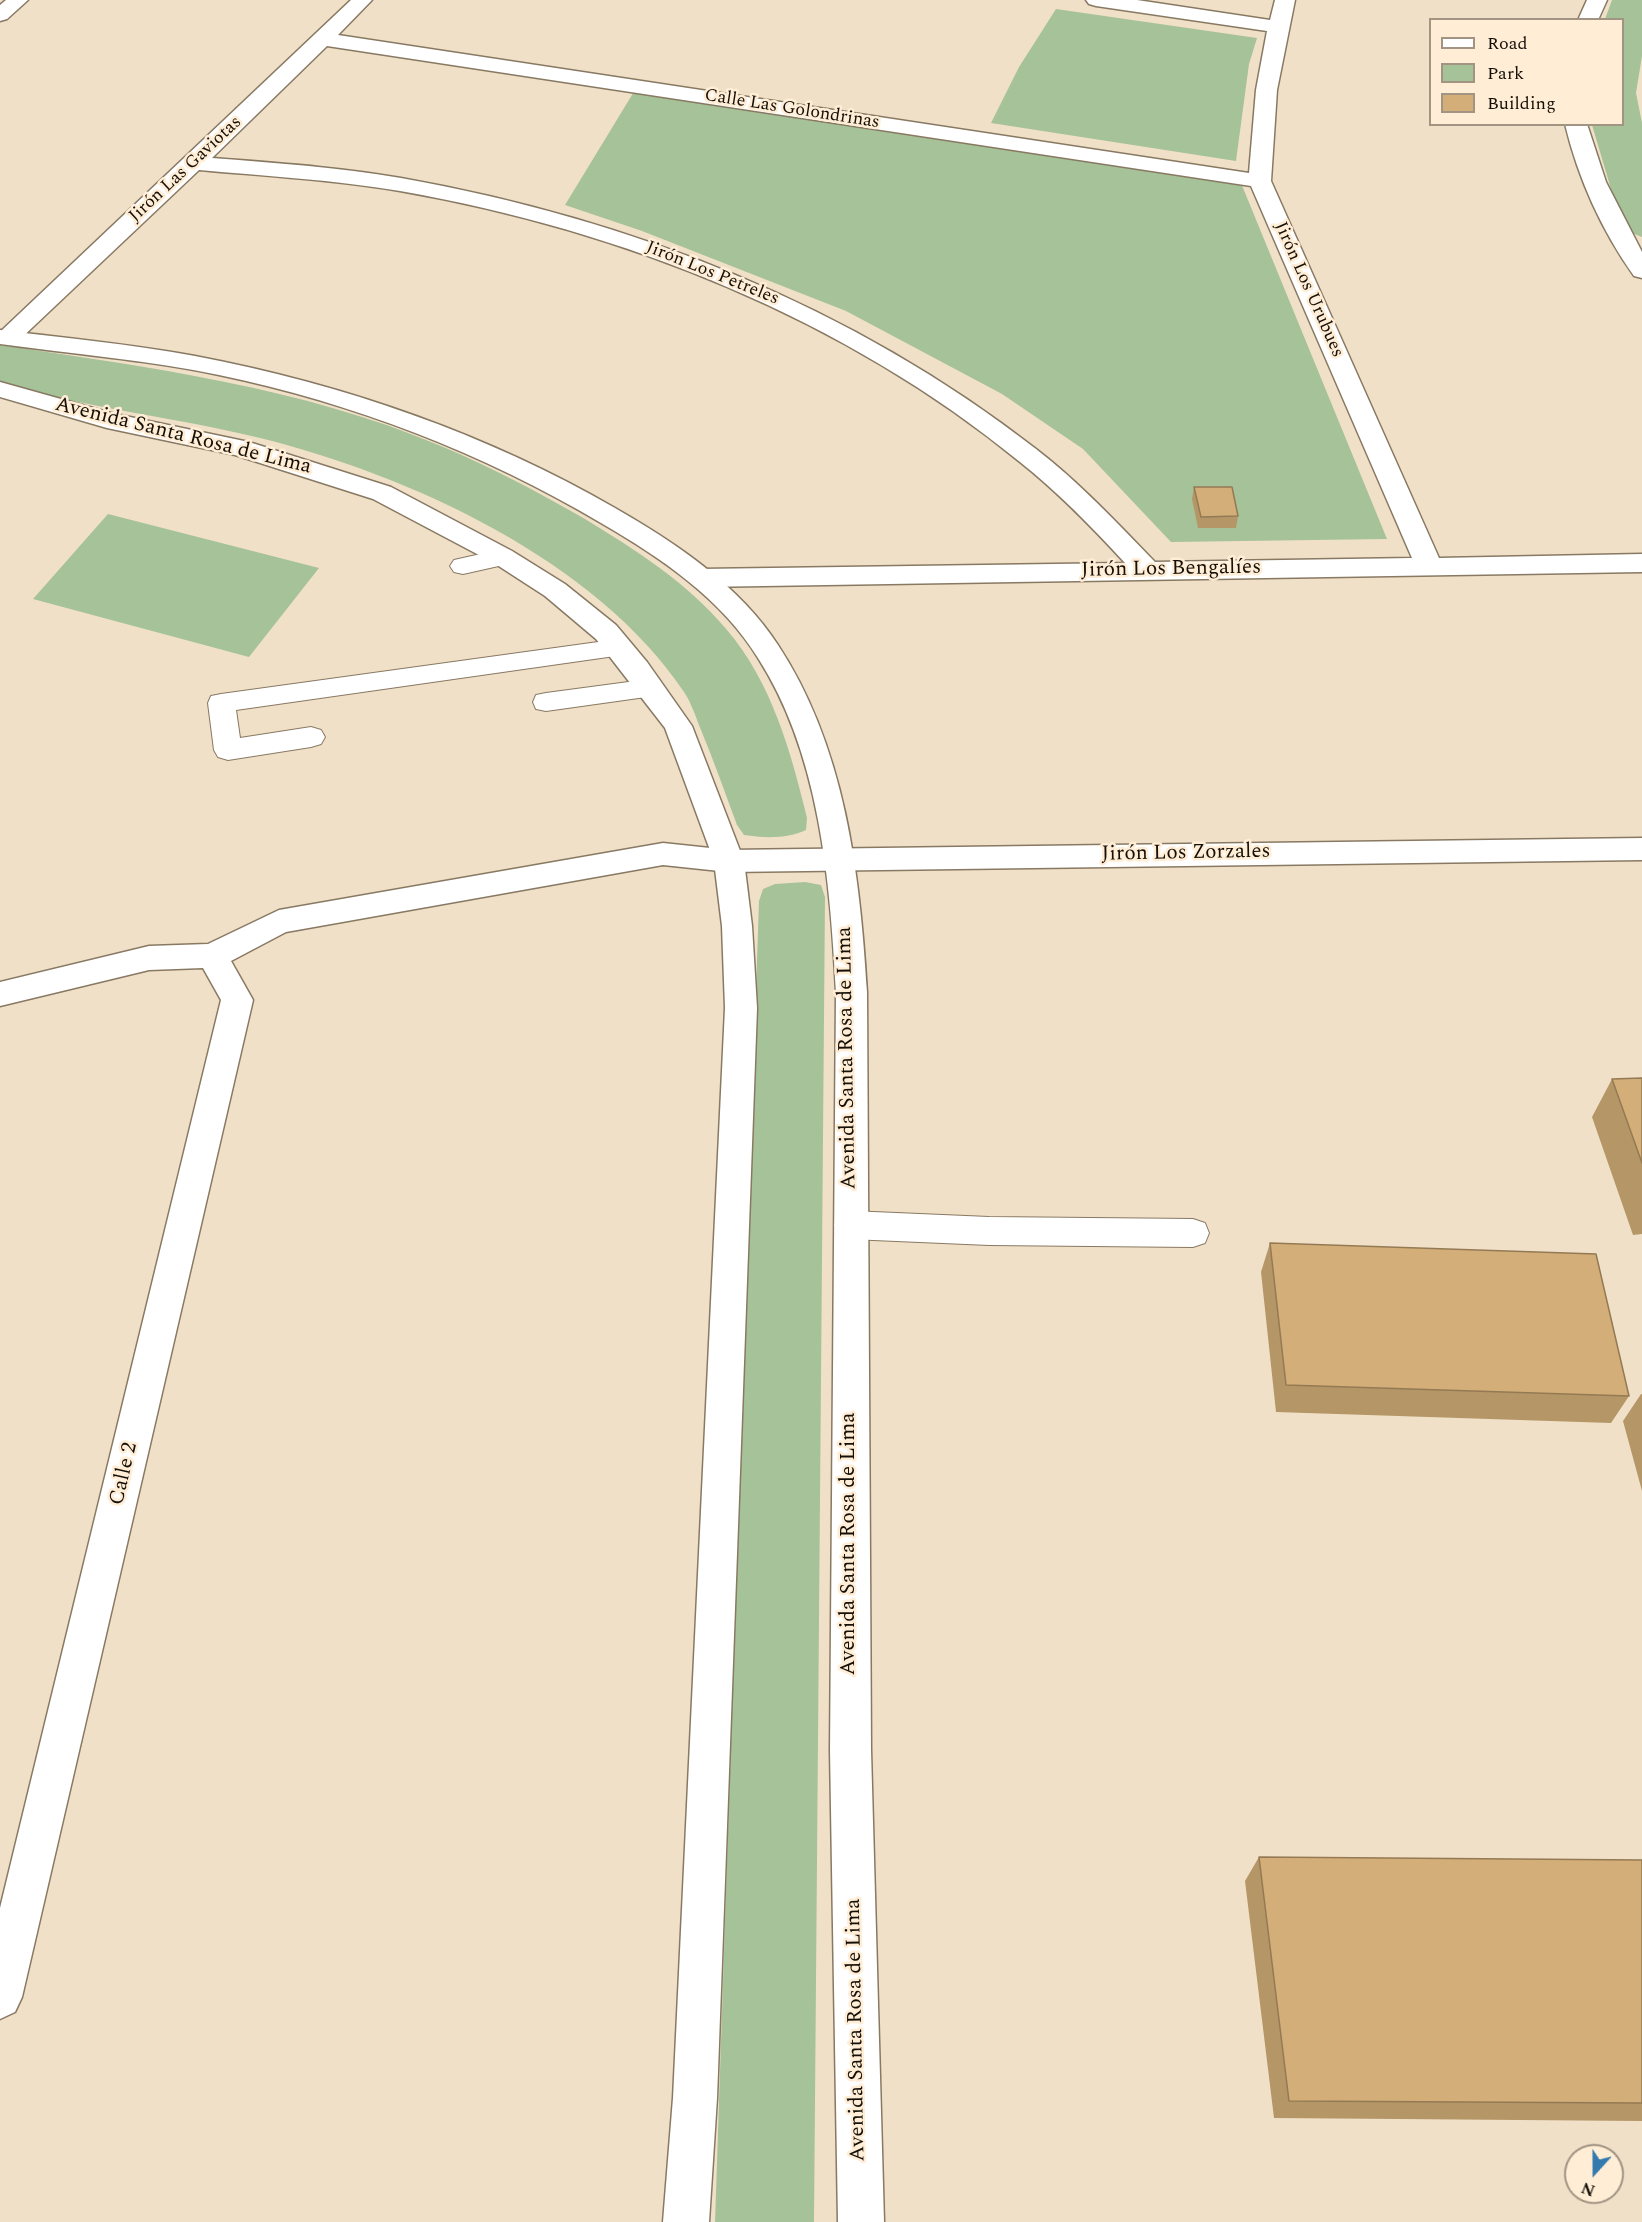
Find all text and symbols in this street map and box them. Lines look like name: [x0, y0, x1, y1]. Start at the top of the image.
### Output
legend: [1429, 18, 1624, 126]
text: Road: [1487, 30, 1528, 57]
text: Park: [1487, 60, 1524, 87]
street label: Calle Las Golondrinas: [703, 85, 881, 135]
text: Building: [1487, 90, 1556, 117]
street label: Jirón Las Gaviotas: [125, 112, 247, 228]
street label: Jirón Los Urubues: [1268, 219, 1348, 361]
street label: Jirón Los Petreles: [642, 237, 782, 311]
street label: Avenida Santa Rosa de Lima: [52, 393, 314, 481]
street label: Jirón Los Bengalíes: [1081, 556, 1261, 584]
street label: Jirón Los Zorzales: [1101, 840, 1271, 868]
street label: Avenida Santa Rosa de Lima: [833, 926, 863, 1190]
street label: Avenida Santa Rosa de Lima: [837, 1412, 863, 1676]
street label: Calle 2: [106, 1440, 144, 1508]
street label: Avenida Santa Rosa de Lima: [842, 1898, 872, 2162]
north arrow: [1564, 2144, 1624, 2204]
text: N: [1578, 2175, 1599, 2202]

